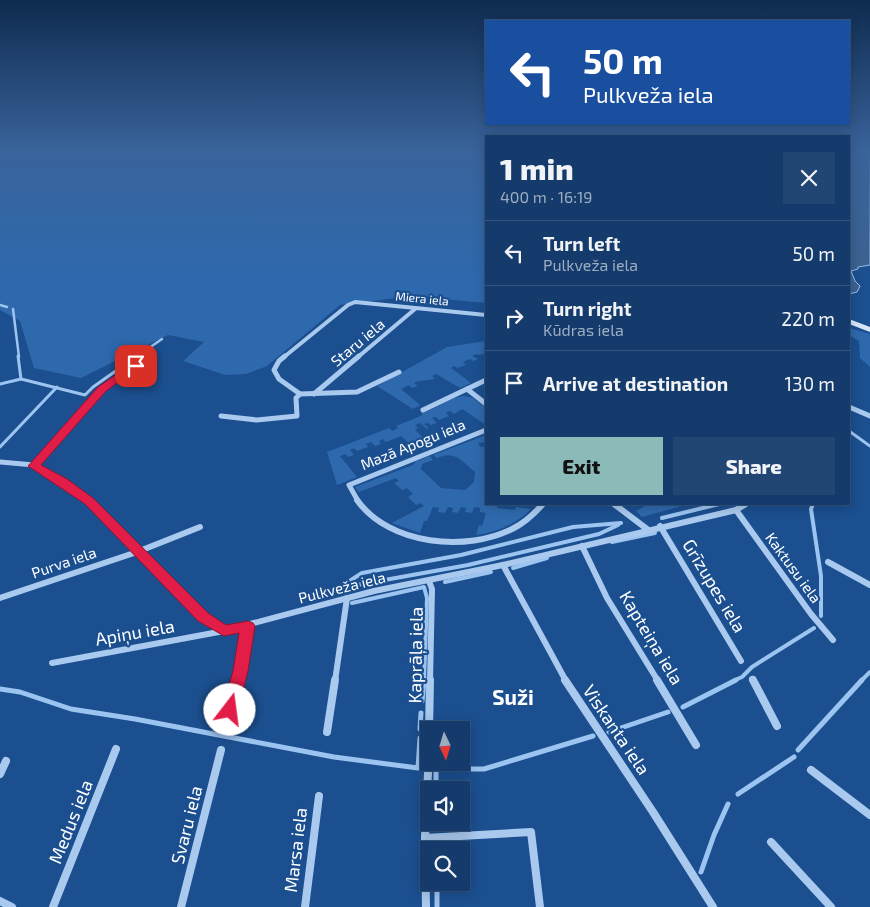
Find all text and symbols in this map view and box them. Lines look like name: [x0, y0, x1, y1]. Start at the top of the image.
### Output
text: 50 m: [583, 39, 663, 81]
icon: left: [500, 40, 565, 105]
text: Pulkveža iela: [583, 81, 714, 107]
text: 1 min: [500, 150, 574, 186]
button: close: [783, 152, 835, 204]
text: 400 m · 16:19: [500, 187, 592, 206]
text: Turn left: [543, 232, 620, 255]
icon: left: [500, 239, 528, 267]
text: 50 m: [792, 242, 835, 265]
text: Pulkveža iela: [543, 255, 638, 274]
street label: Miera iela: [395, 288, 449, 308]
text: Turn right: [543, 297, 631, 320]
icon: right: [500, 304, 528, 332]
text: 220 m: [781, 307, 835, 330]
street label: Staru iela: [327, 315, 388, 370]
text: Kūdras iela: [543, 320, 624, 339]
pin: [115, 345, 157, 387]
icon: arrive: [122, 352, 150, 380]
icon: arrive: [500, 369, 528, 397]
text: Arrive at destination: [543, 372, 728, 395]
text: 130 m: [785, 372, 835, 395]
street label: Mazā Apogu iela: [358, 415, 468, 473]
button: Exit: [500, 437, 663, 495]
button: Share: [673, 437, 835, 495]
street label: Kaktusu iela: [762, 529, 825, 606]
street label: Grīzupes iela: [678, 535, 751, 636]
street label: Purva iela: [29, 543, 98, 582]
street label: Pulkveža iela: [296, 568, 387, 607]
street label: Kapteiņa iela: [614, 587, 688, 689]
street label: Kaprāļa iela: [403, 606, 428, 704]
street label: Apiņu iela: [93, 614, 176, 651]
street label: Viskanta iela: [579, 680, 655, 779]
position arrow: [203, 683, 255, 735]
district label: Suži: [492, 684, 534, 709]
north arrow: [420, 721, 470, 771]
map controls: [420, 721, 470, 891]
street label: Medus iela: [43, 776, 97, 867]
button: sound: [420, 781, 470, 831]
street label: Svaru iela: [166, 783, 206, 866]
street label: Marsa iela: [279, 806, 311, 894]
button: search: [420, 841, 470, 891]

